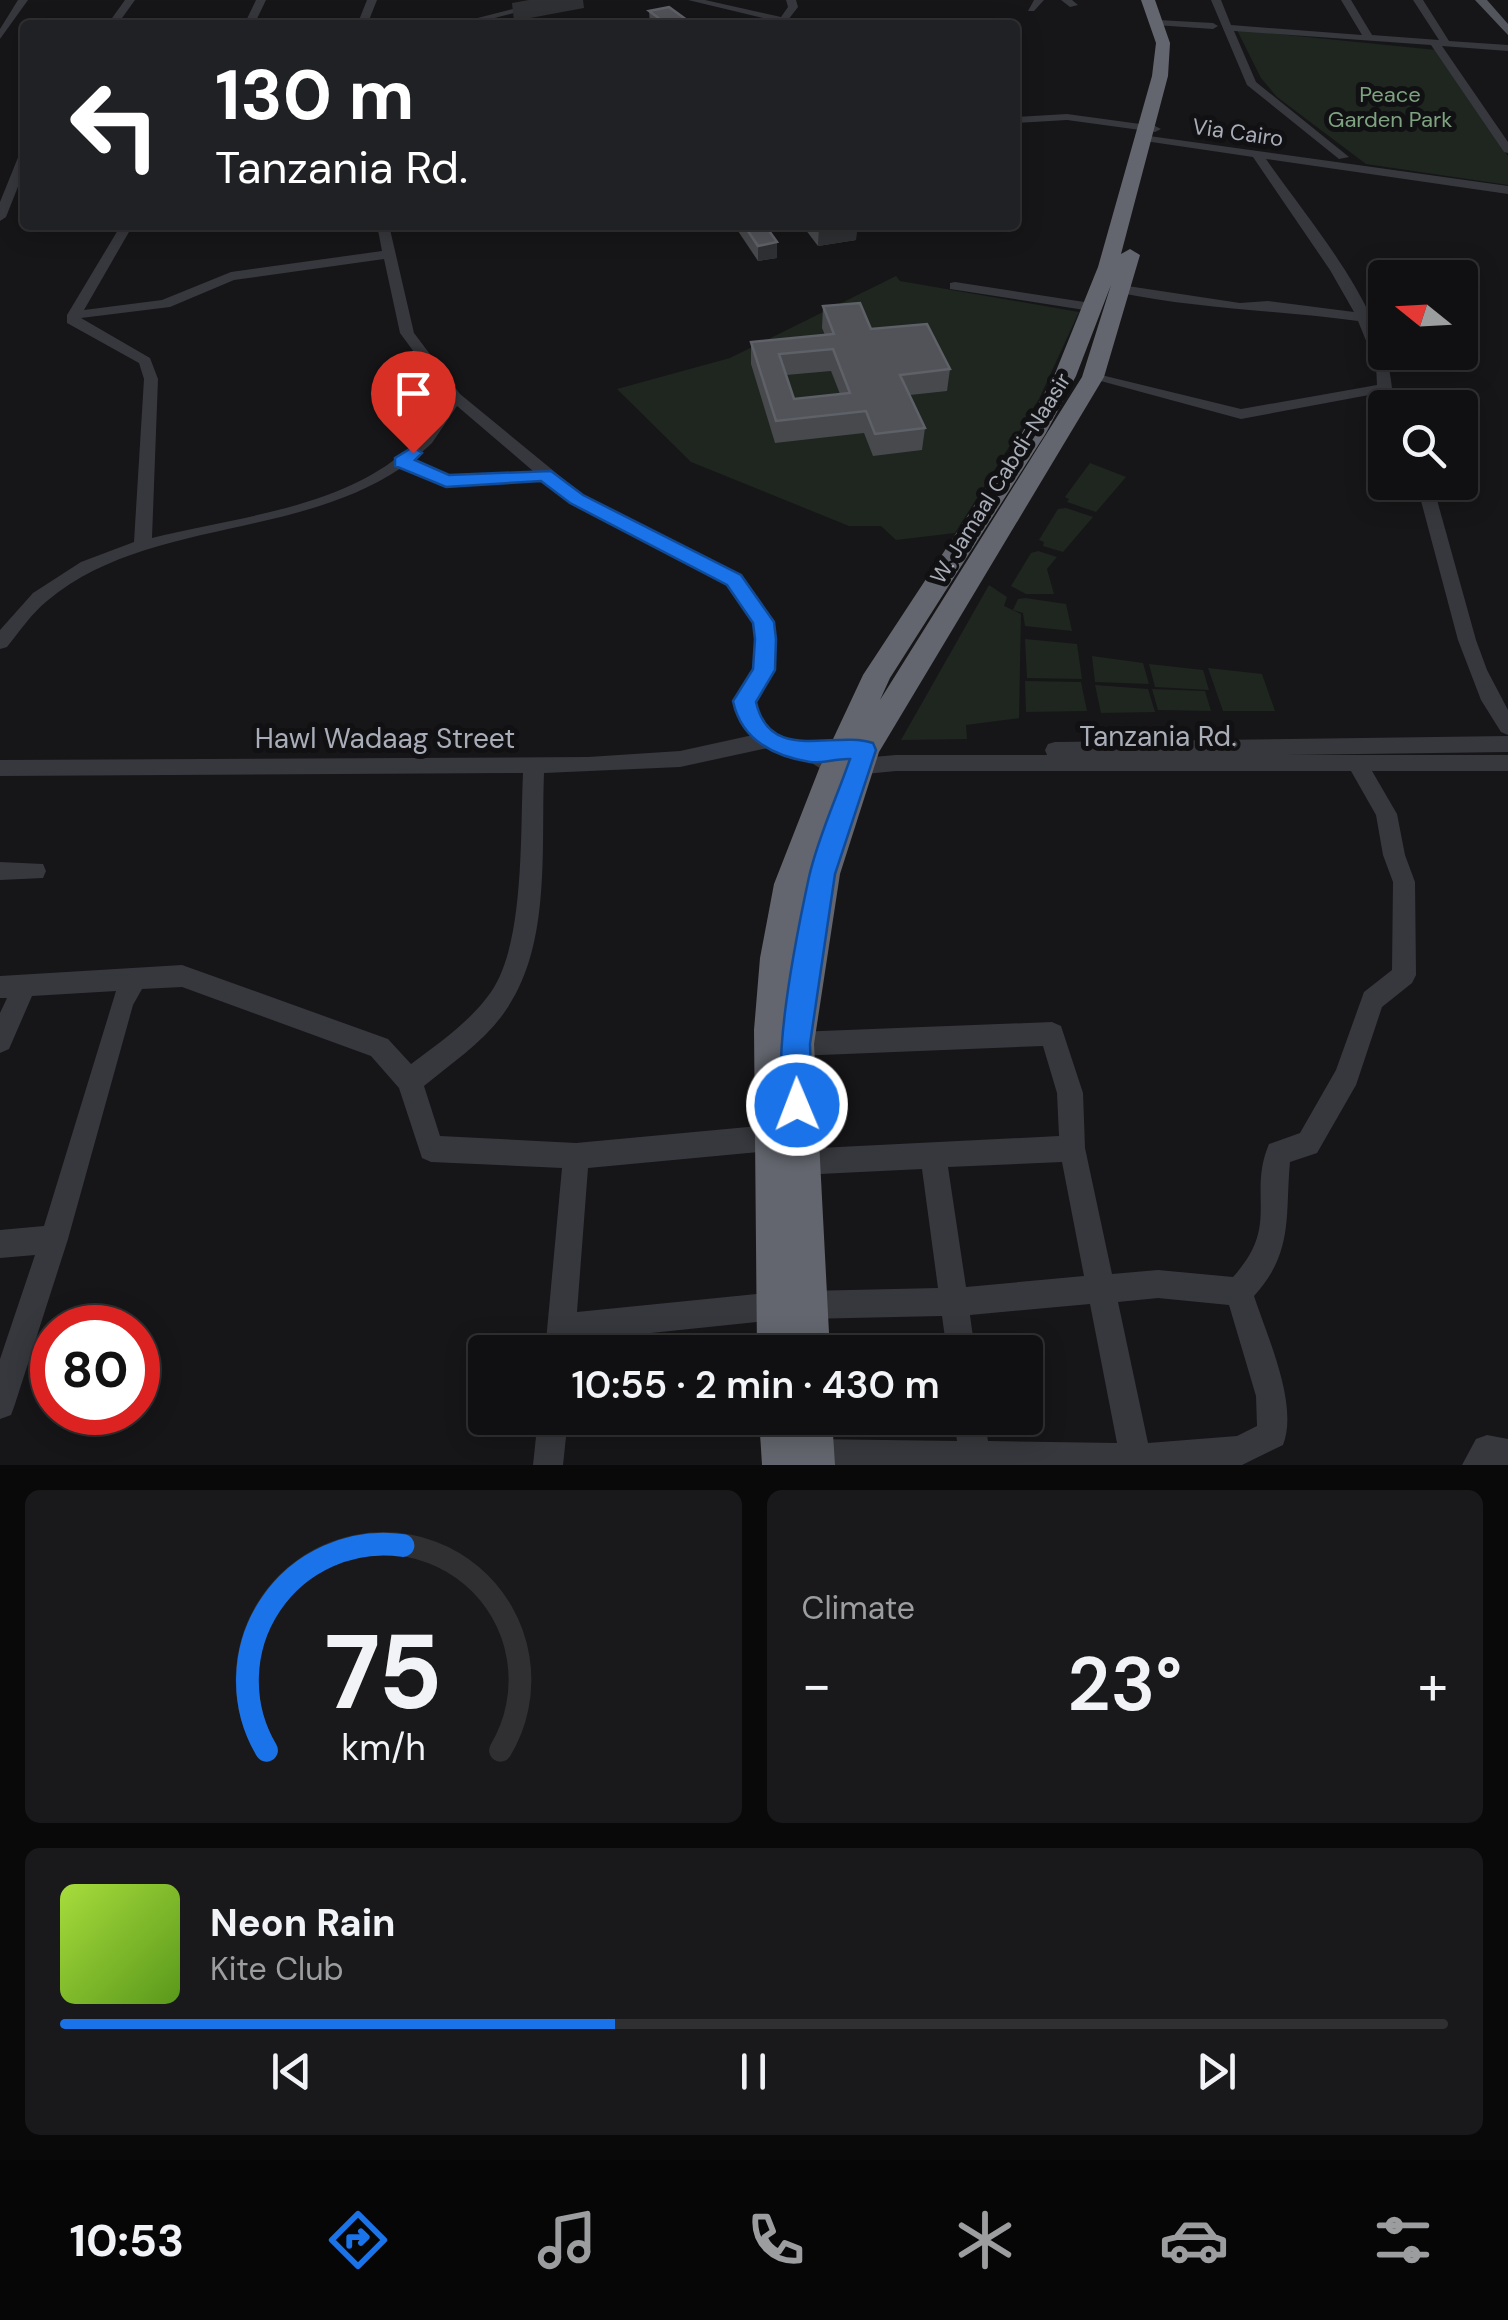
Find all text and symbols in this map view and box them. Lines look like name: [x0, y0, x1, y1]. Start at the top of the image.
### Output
text: 130 m: [215, 50, 414, 141]
icon: left: [50, 60, 180, 190]
park label: Peace Garden Park: [1328, 80, 1452, 134]
street label: Via Cairo: [1191, 112, 1285, 153]
text: Tanzania Rd.: [215, 138, 468, 197]
north arrow: [1368, 260, 1478, 370]
map controls: [1368, 260, 1478, 500]
pin: [371, 351, 456, 454]
icon: arrive: [386, 366, 441, 421]
street label: W. Jamaal Cabdi-Naasir: [924, 367, 1077, 589]
button: search: [1368, 390, 1478, 500]
street label: Tanzania Rd.: [1079, 718, 1237, 755]
street label: Hawl Wadaag Street: [255, 720, 515, 757]
position arrow: [745, 1053, 849, 1157]
speed limit sign: 80: [30, 1305, 160, 1435]
text: 10:55 · 2 min · 430 m: [571, 1360, 940, 1410]
text: Climate: [802, 1587, 915, 1629]
text: 75: [324, 1605, 442, 1740]
text: 23°: [1067, 1636, 1182, 1733]
text: −: [802, 1649, 832, 1721]
text: +: [1418, 1649, 1448, 1721]
text: km/h: [341, 1725, 425, 1771]
text: Neon Rain: [210, 1898, 395, 1948]
text: Kite Club: [210, 1948, 344, 1990]
icon: previous: [264, 2044, 319, 2099]
icon: pause: [726, 2044, 781, 2099]
icon: next: [1189, 2044, 1244, 2099]
icon: directions: [323, 2205, 393, 2275]
icon: music: [532, 2205, 602, 2275]
icon: phone: [741, 2205, 811, 2275]
icon: climate: [950, 2205, 1020, 2275]
icon: car: [1159, 2205, 1229, 2275]
icon: filters: [1368, 2205, 1438, 2275]
text: 10:53: [70, 2211, 184, 2270]

